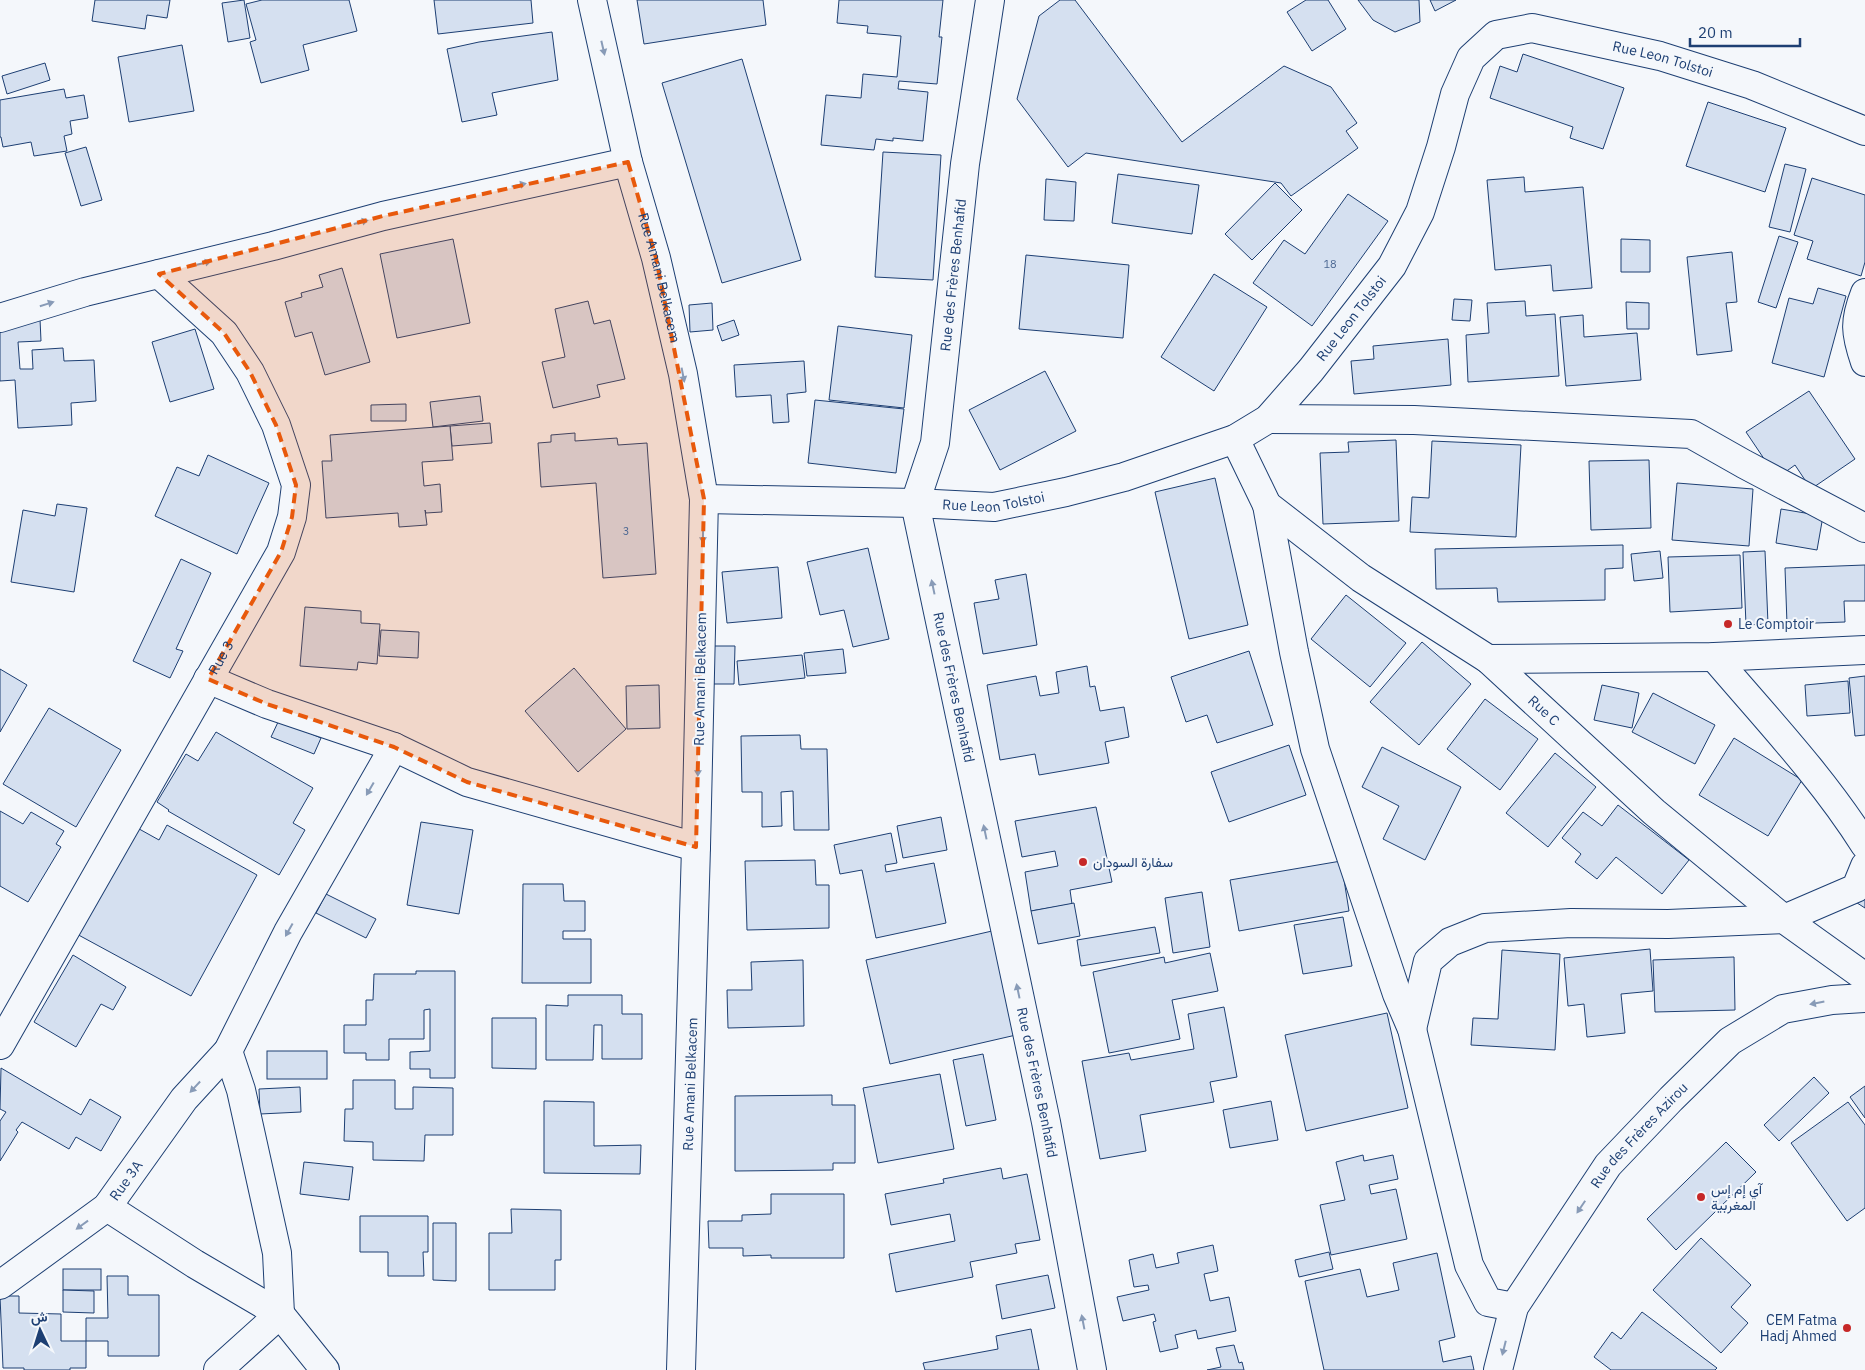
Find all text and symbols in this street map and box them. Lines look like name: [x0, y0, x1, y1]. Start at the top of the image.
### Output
scale bar: [1690, 15, 1800, 47]
text: 20 m: [1698, 23, 1733, 42]
street label: Rue Leon Tolstoi: [1611, 37, 1715, 81]
one-way arrow: [599, 40, 607, 55]
one-way arrow: [512, 180, 528, 188]
street label: Rue des Frères Benhafid: [936, 198, 970, 352]
street label: Rue Amani Belkacem: [634, 211, 684, 345]
one-way arrow: [353, 218, 369, 226]
house number: 18: [1323, 257, 1337, 271]
one-way arrow: [196, 259, 211, 267]
street label: Rue Leon Tolstoi: [1312, 272, 1390, 365]
one-way arrow: [39, 299, 54, 307]
one-way arrow: [679, 368, 687, 384]
street label: Rue Leon Tolstoi: [942, 488, 1046, 516]
house number: 3: [623, 524, 629, 538]
one-way arrow: [699, 528, 707, 544]
one-way arrow: [929, 580, 937, 595]
street label: Rue des Frères Benhafid: [929, 610, 979, 764]
street label: Rue Amani Belkacem: [690, 612, 710, 746]
place label: Le Comptoir: [1738, 615, 1814, 633]
marker: Le Comptoir: [1722, 618, 1734, 630]
street label: Rue 3: [204, 637, 238, 678]
street label: Rue C: [1524, 691, 1564, 730]
one-way arrow: [694, 761, 702, 777]
one-way arrow: [365, 782, 374, 795]
one-way arrow: [981, 824, 989, 839]
place label: سفارة السودان: [1093, 853, 1173, 871]
marker: سفارة السودان: [1077, 856, 1089, 868]
one-way arrow: [285, 923, 293, 937]
one-way arrow: [1014, 982, 1022, 998]
one-way arrow: [1808, 999, 1824, 1007]
street label: Rue des Frères Benhafid: [1013, 1006, 1061, 1159]
street label: Rue Amani Belkacem: [679, 1017, 701, 1151]
street label: Rue des Frères Azirou: [1586, 1079, 1692, 1192]
one-way arrow: [189, 1081, 201, 1093]
street label: Rue 3A: [105, 1157, 146, 1204]
place label: آي إم إس المغربية: [1711, 1180, 1764, 1214]
marker: آي إم إس المغربية: [1695, 1191, 1707, 1203]
one-way arrow: [1576, 1200, 1585, 1213]
one-way arrow: [76, 1220, 89, 1231]
north arrow: [15, 1305, 65, 1355]
text: ش: [30, 1307, 48, 1327]
place label: CEM Fatma Hadj Ahmed: [1760, 1311, 1838, 1345]
one-way arrow: [1079, 1314, 1087, 1330]
marker: CEM Fatma Hadj Ahmed: [1841, 1322, 1853, 1334]
one-way arrow: [1499, 1340, 1507, 1355]

